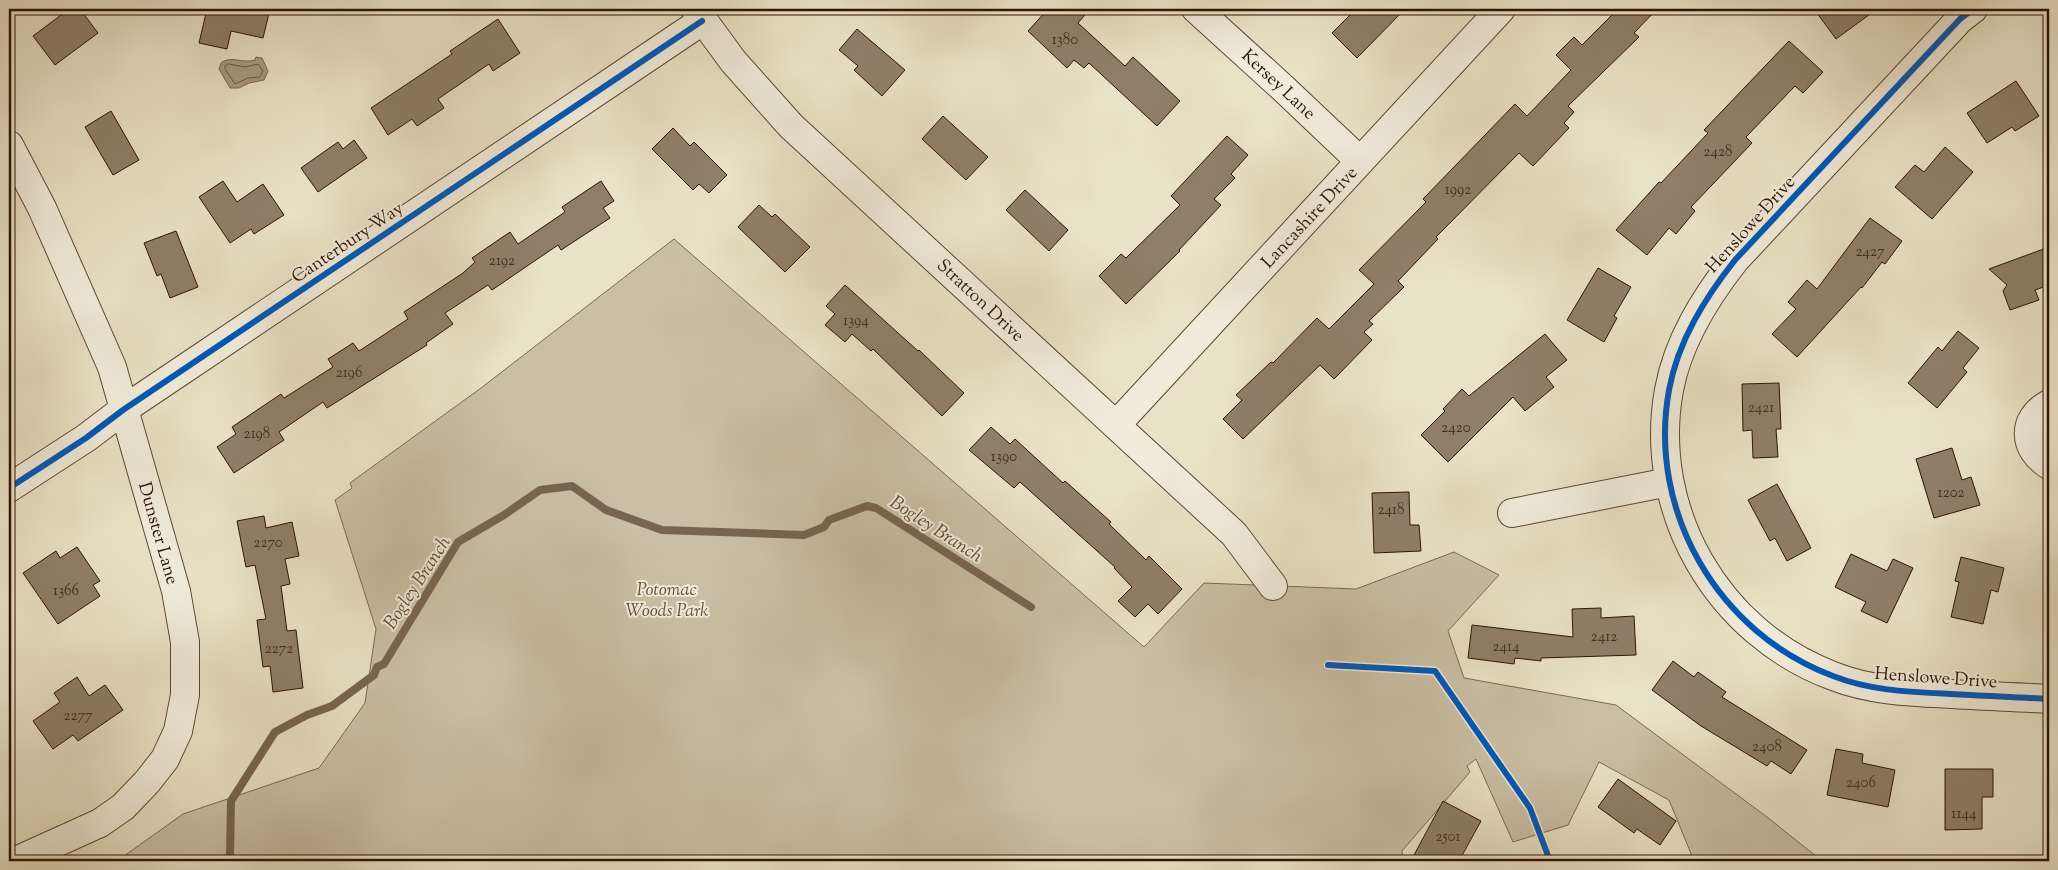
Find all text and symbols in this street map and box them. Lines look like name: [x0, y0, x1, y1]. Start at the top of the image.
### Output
house number: 1380: [1052, 30, 1078, 51]
street label: Kersey Lane: [1235, 44, 1321, 127]
house number: 2428: [1703, 142, 1733, 163]
street label: Lancashire Drive: [1256, 162, 1365, 275]
street label: Henslowe Drive: [1701, 171, 1802, 280]
house number: 1992: [1445, 180, 1471, 201]
street label: Canterbury Way: [287, 197, 409, 291]
house number: 2427: [1855, 242, 1885, 263]
house number: 2192: [489, 251, 515, 272]
street label: Stratton Drive: [930, 254, 1029, 349]
house number: 1394: [843, 311, 869, 332]
house number: 2196: [336, 363, 362, 384]
house number: 2421: [1748, 398, 1774, 419]
house number: 2420: [1441, 418, 1471, 439]
house number: 2198: [244, 424, 270, 445]
house number: 1390: [991, 447, 1017, 468]
street label: Dunster Lane: [130, 479, 184, 588]
house number: 1202: [1938, 483, 1964, 504]
water label: Bogley Branch: [884, 490, 988, 571]
house number: 2418: [1377, 500, 1405, 521]
water label: Bogley Branch: [378, 531, 459, 635]
house number: 2270: [253, 533, 283, 554]
park label: Potomac Woods Park: [626, 578, 708, 625]
house number: 1366: [53, 581, 79, 602]
house number: 2412: [1591, 627, 1617, 648]
house number: 2414: [1492, 637, 1520, 658]
house number: 2272: [265, 639, 293, 660]
street label: Henslowe Drive: [1874, 662, 1998, 696]
house number: 2277: [63, 706, 93, 727]
house number: 2408: [1752, 737, 1782, 758]
house number: 2406: [1846, 773, 1876, 794]
house number: 1144: [1951, 804, 1977, 825]
house number: 2501: [1435, 827, 1461, 848]

